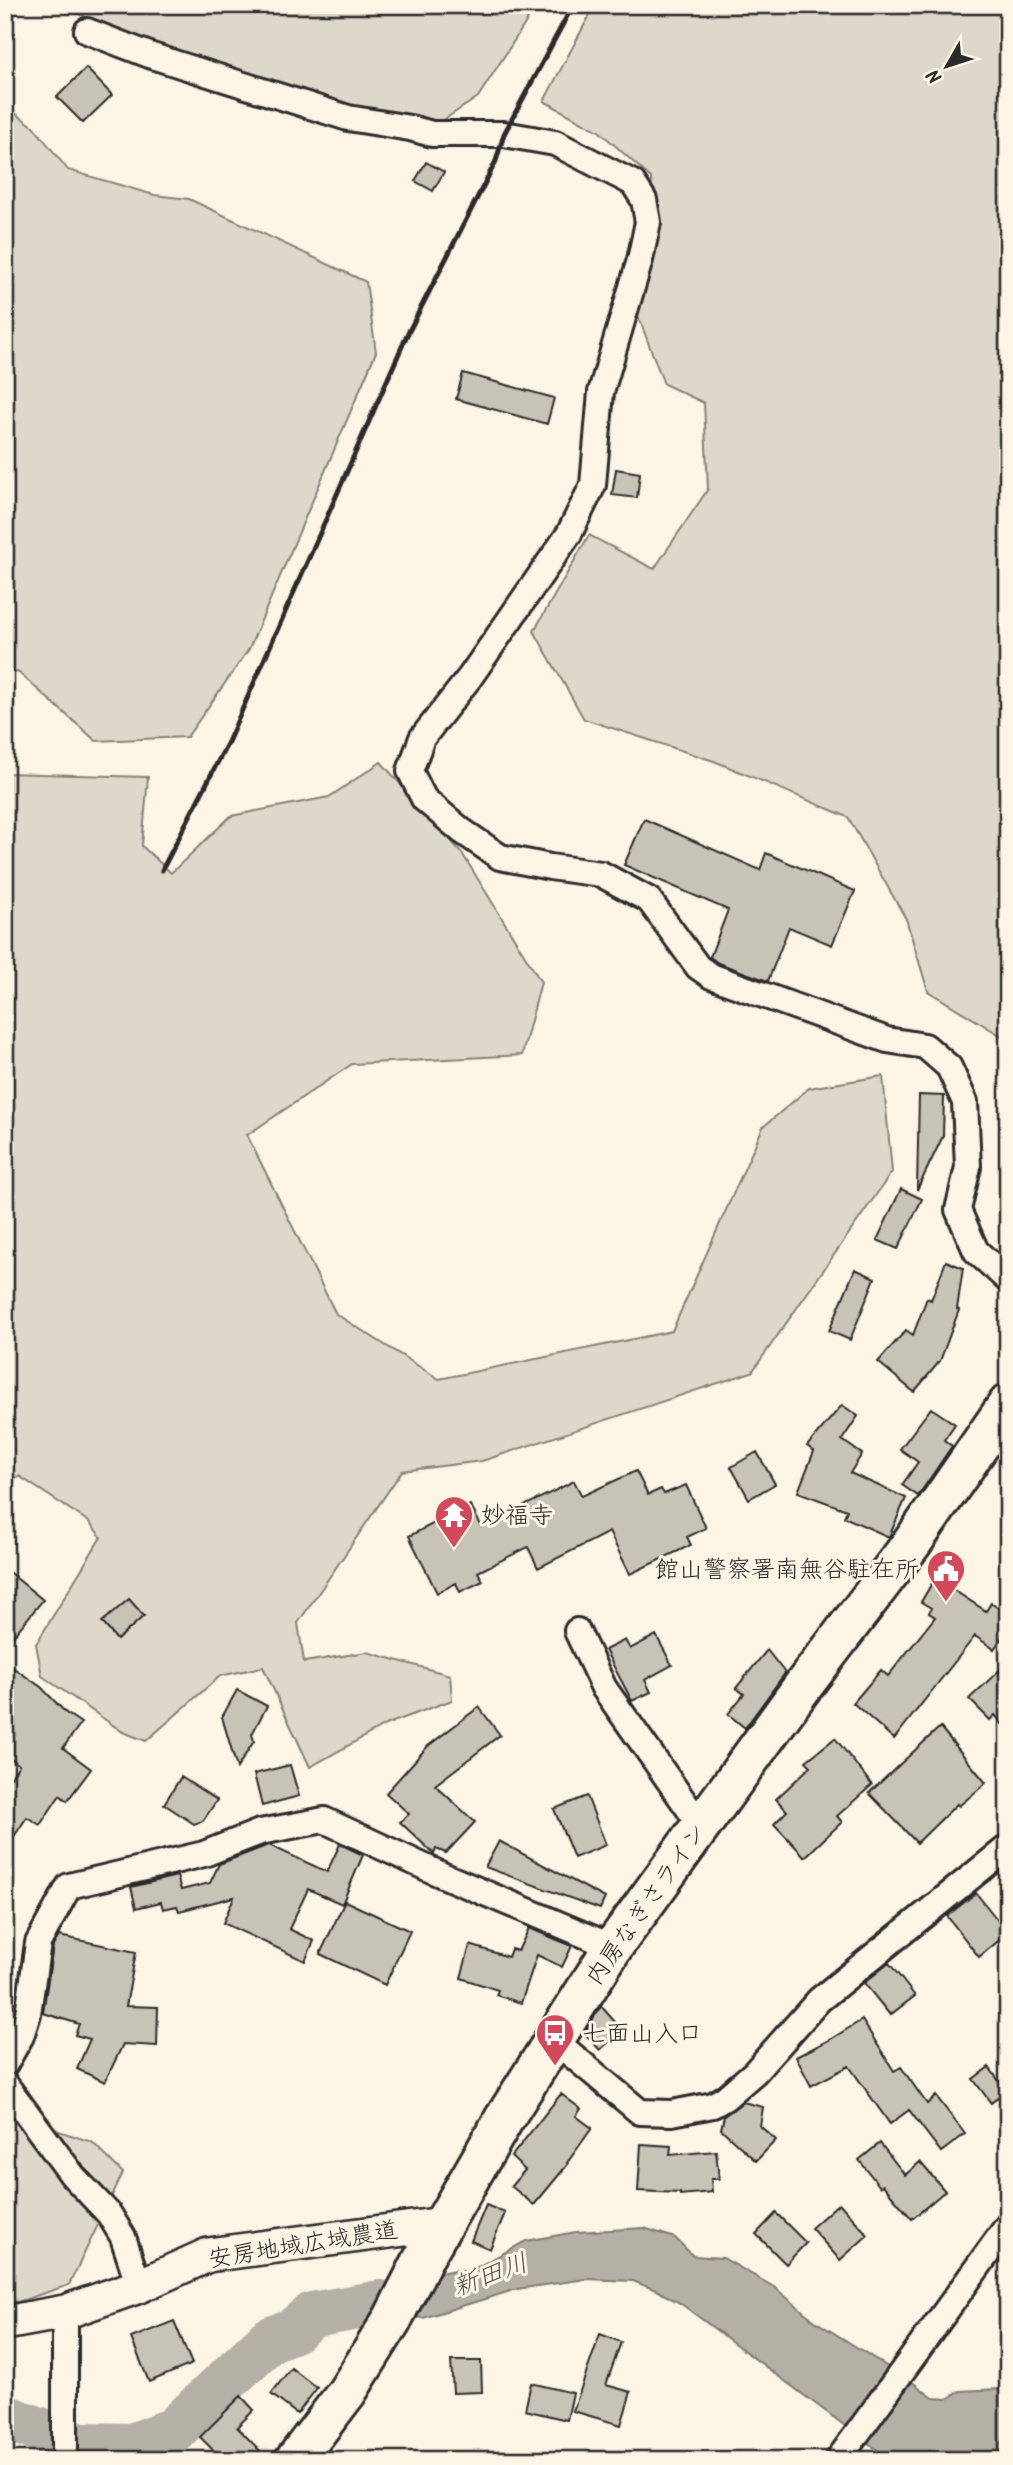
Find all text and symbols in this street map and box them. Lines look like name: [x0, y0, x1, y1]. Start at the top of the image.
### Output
north arrow: [912, 32, 982, 102]
text: N: [920, 61, 951, 90]
temple icon: 妙福寺: [433, 1494, 475, 1549]
place label: 妙福寺: [481, 1497, 553, 1536]
public building icon: 館山警察署南無谷駐在所: [925, 1548, 967, 1603]
place label: 館山警察署南無谷駐在所: [655, 1551, 919, 1590]
street label: 内房なぎさライン: [576, 1815, 718, 1994]
bus stop icon: 七面山入口: [534, 2012, 576, 2067]
place label: 七面山入口: [582, 2015, 702, 2054]
street label: 安房地域広域農道: [205, 2211, 401, 2280]
water label: 新田川: [447, 2243, 535, 2309]

